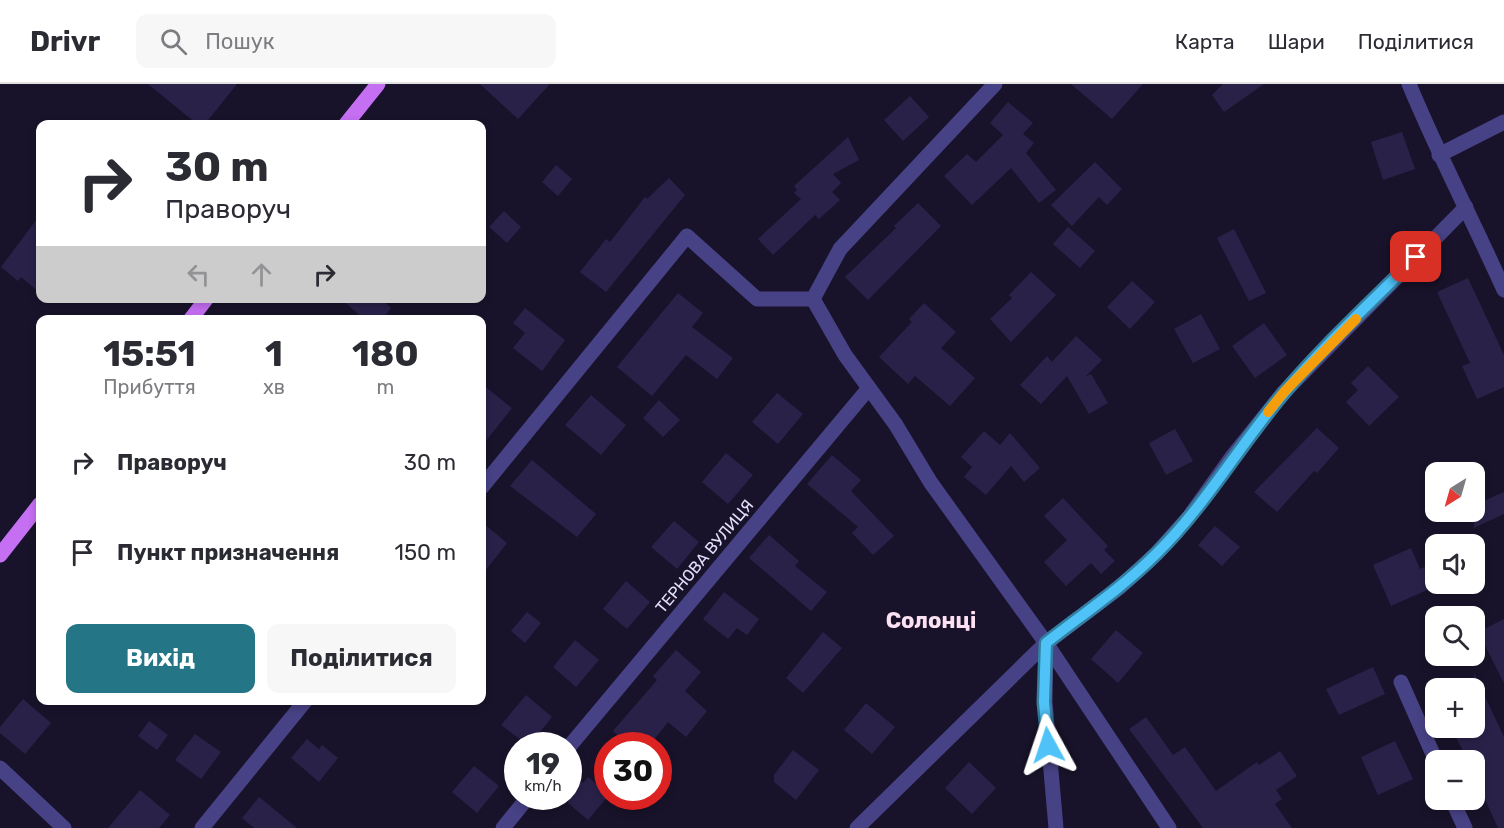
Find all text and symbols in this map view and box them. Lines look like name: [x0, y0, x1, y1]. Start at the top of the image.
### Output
search box: [136, 14, 556, 68]
text: Drivr: [30, 25, 100, 58]
icon: search: [157, 25, 190, 58]
text: Пошук: [205, 28, 275, 55]
text: Карта: [1175, 29, 1235, 54]
text: Шари: [1268, 29, 1325, 54]
text: Поділитися: [1358, 29, 1474, 54]
text: 30 m: [165, 142, 269, 192]
icon: right: [66, 144, 144, 222]
text: Праворуч: [165, 193, 291, 225]
pin: [1390, 231, 1441, 282]
icon: arrive: [1399, 240, 1432, 273]
icon: left: [182, 258, 215, 291]
icon: ahead: [245, 258, 278, 291]
icon: right: [308, 258, 341, 291]
text: 15:51: [103, 332, 196, 375]
text: 1: [265, 332, 283, 375]
text: 180: [352, 332, 419, 375]
text: Прибуття: [103, 375, 196, 399]
text: хв: [263, 375, 285, 399]
text: m: [377, 375, 394, 399]
icon: right: [66, 446, 99, 479]
text: Праворуч: [117, 449, 227, 476]
text: 30 m: [404, 449, 456, 476]
north arrow: [1425, 462, 1485, 522]
map controls: [1425, 462, 1485, 810]
street label: ТЕРНОВА ВУЛИЦЯ: [652, 496, 757, 617]
button: sound: [1425, 534, 1485, 594]
icon: arrive: [66, 536, 99, 569]
text: Пункт призначення: [117, 539, 339, 566]
text: 150 m: [395, 539, 456, 566]
button: search: [1425, 606, 1485, 666]
district label: Солонці: [886, 607, 976, 634]
button: Вихід: [66, 624, 255, 693]
button: Поділитися: [267, 624, 456, 693]
button: +: [1425, 678, 1485, 738]
position arrow: [1016, 713, 1080, 777]
speed limit sign: 30: [594, 732, 672, 810]
text: 19: [526, 746, 560, 782]
button: −: [1425, 750, 1485, 810]
text: km/h: [524, 777, 562, 795]

